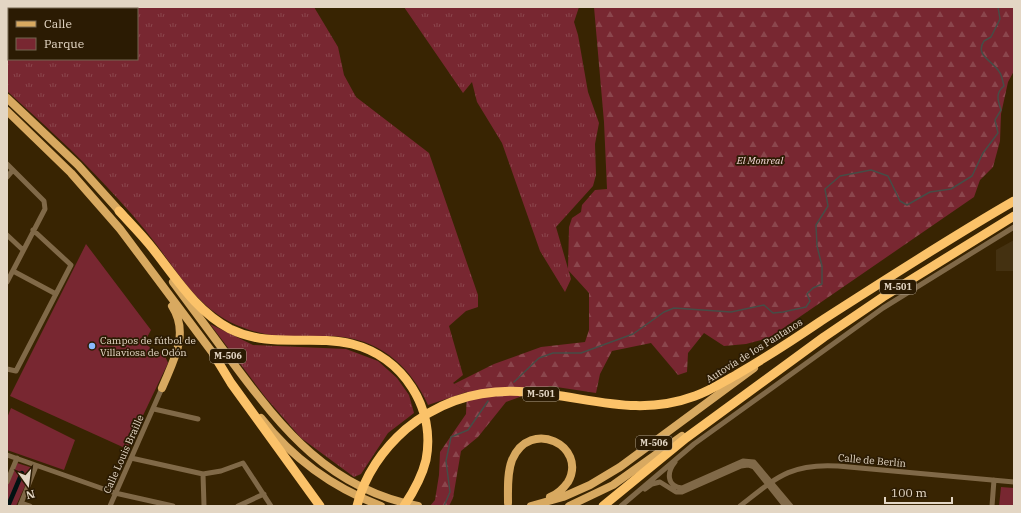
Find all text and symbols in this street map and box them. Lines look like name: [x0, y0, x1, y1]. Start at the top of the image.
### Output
legend: [8, 8, 138, 60]
text: Calle: [44, 16, 72, 31]
text: Parque: [44, 36, 84, 51]
park label: El Monreal: [736, 154, 783, 167]
road number: M-501: [880, 280, 916, 294]
street label: Autovía de los Pantanos: [703, 315, 805, 386]
place label: Campos de fútbol de Villaviosa de Odón: [100, 334, 196, 359]
marker: Campos de fútbol de Villaviosa de Odón: [87, 341, 97, 351]
road number: M-506: [210, 349, 246, 363]
road number: M-501: [523, 387, 559, 401]
street label: Calle Louis Braille: [100, 413, 147, 496]
road number: M-506: [636, 436, 672, 450]
street label: Calle de Berlín: [837, 451, 907, 470]
north arrow: [8, 465, 48, 505]
scale bar: [885, 479, 952, 505]
text: 100 m: [891, 485, 927, 500]
text: N: [24, 487, 36, 503]

